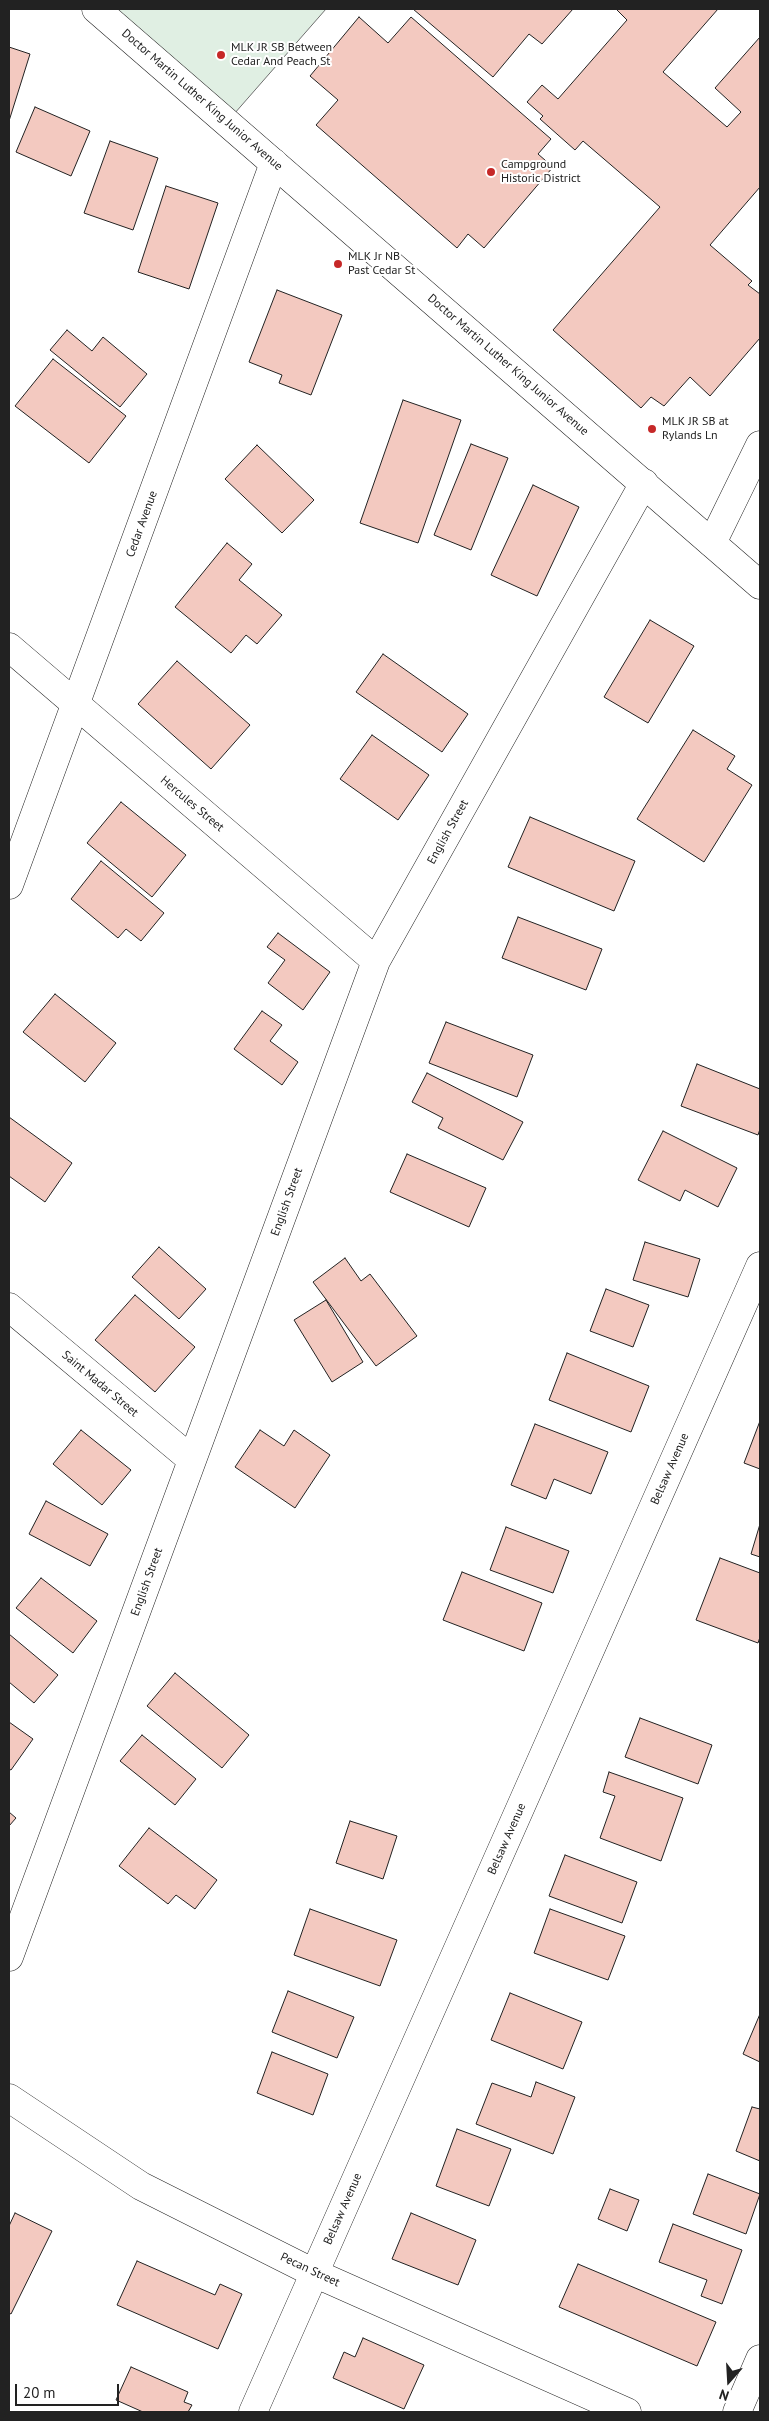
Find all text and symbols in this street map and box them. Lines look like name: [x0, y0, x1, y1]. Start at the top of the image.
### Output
street label: Doctor Martin Luther King Junior Avenue: [119, 26, 285, 174]
place label: MLK JR SB Between Cedar And Peach St: [231, 41, 332, 69]
marker: MLK JR SB Between Cedar And Peach St: [215, 49, 227, 61]
place label: Campground Historic District: [501, 158, 581, 186]
marker: Campground Historic District: [485, 166, 497, 178]
place label: MLK Jr NB Past Cedar St: [348, 250, 415, 278]
marker: MLK Jr NB Past Cedar St: [332, 258, 344, 270]
street label: Doctor Martin Luther King Junior Avenue: [425, 291, 591, 439]
place label: MLK JR SB at Rylands Ln: [662, 415, 729, 443]
marker: MLK JR SB at Rylands Ln: [646, 423, 658, 435]
street label: Cedar Avenue: [123, 489, 161, 559]
street label: Hercules Street: [157, 773, 227, 835]
street label: English Street: [424, 797, 472, 867]
street label: English Street: [268, 1166, 306, 1238]
street label: Saint Madar Street: [59, 1348, 141, 1420]
street label: Belsaw Avenue: [648, 1431, 692, 1507]
street label: English Street: [128, 1546, 166, 1618]
street label: Belsaw Avenue: [485, 1801, 529, 1877]
street label: Belsaw Avenue: [321, 2171, 365, 2247]
street label: Pecan Street: [278, 2250, 342, 2290]
north arrow: [704, 2356, 754, 2406]
scale bar: [18, 2374, 121, 2406]
text: 20 m: [23, 2383, 56, 2402]
text: N: [717, 2385, 731, 2405]

